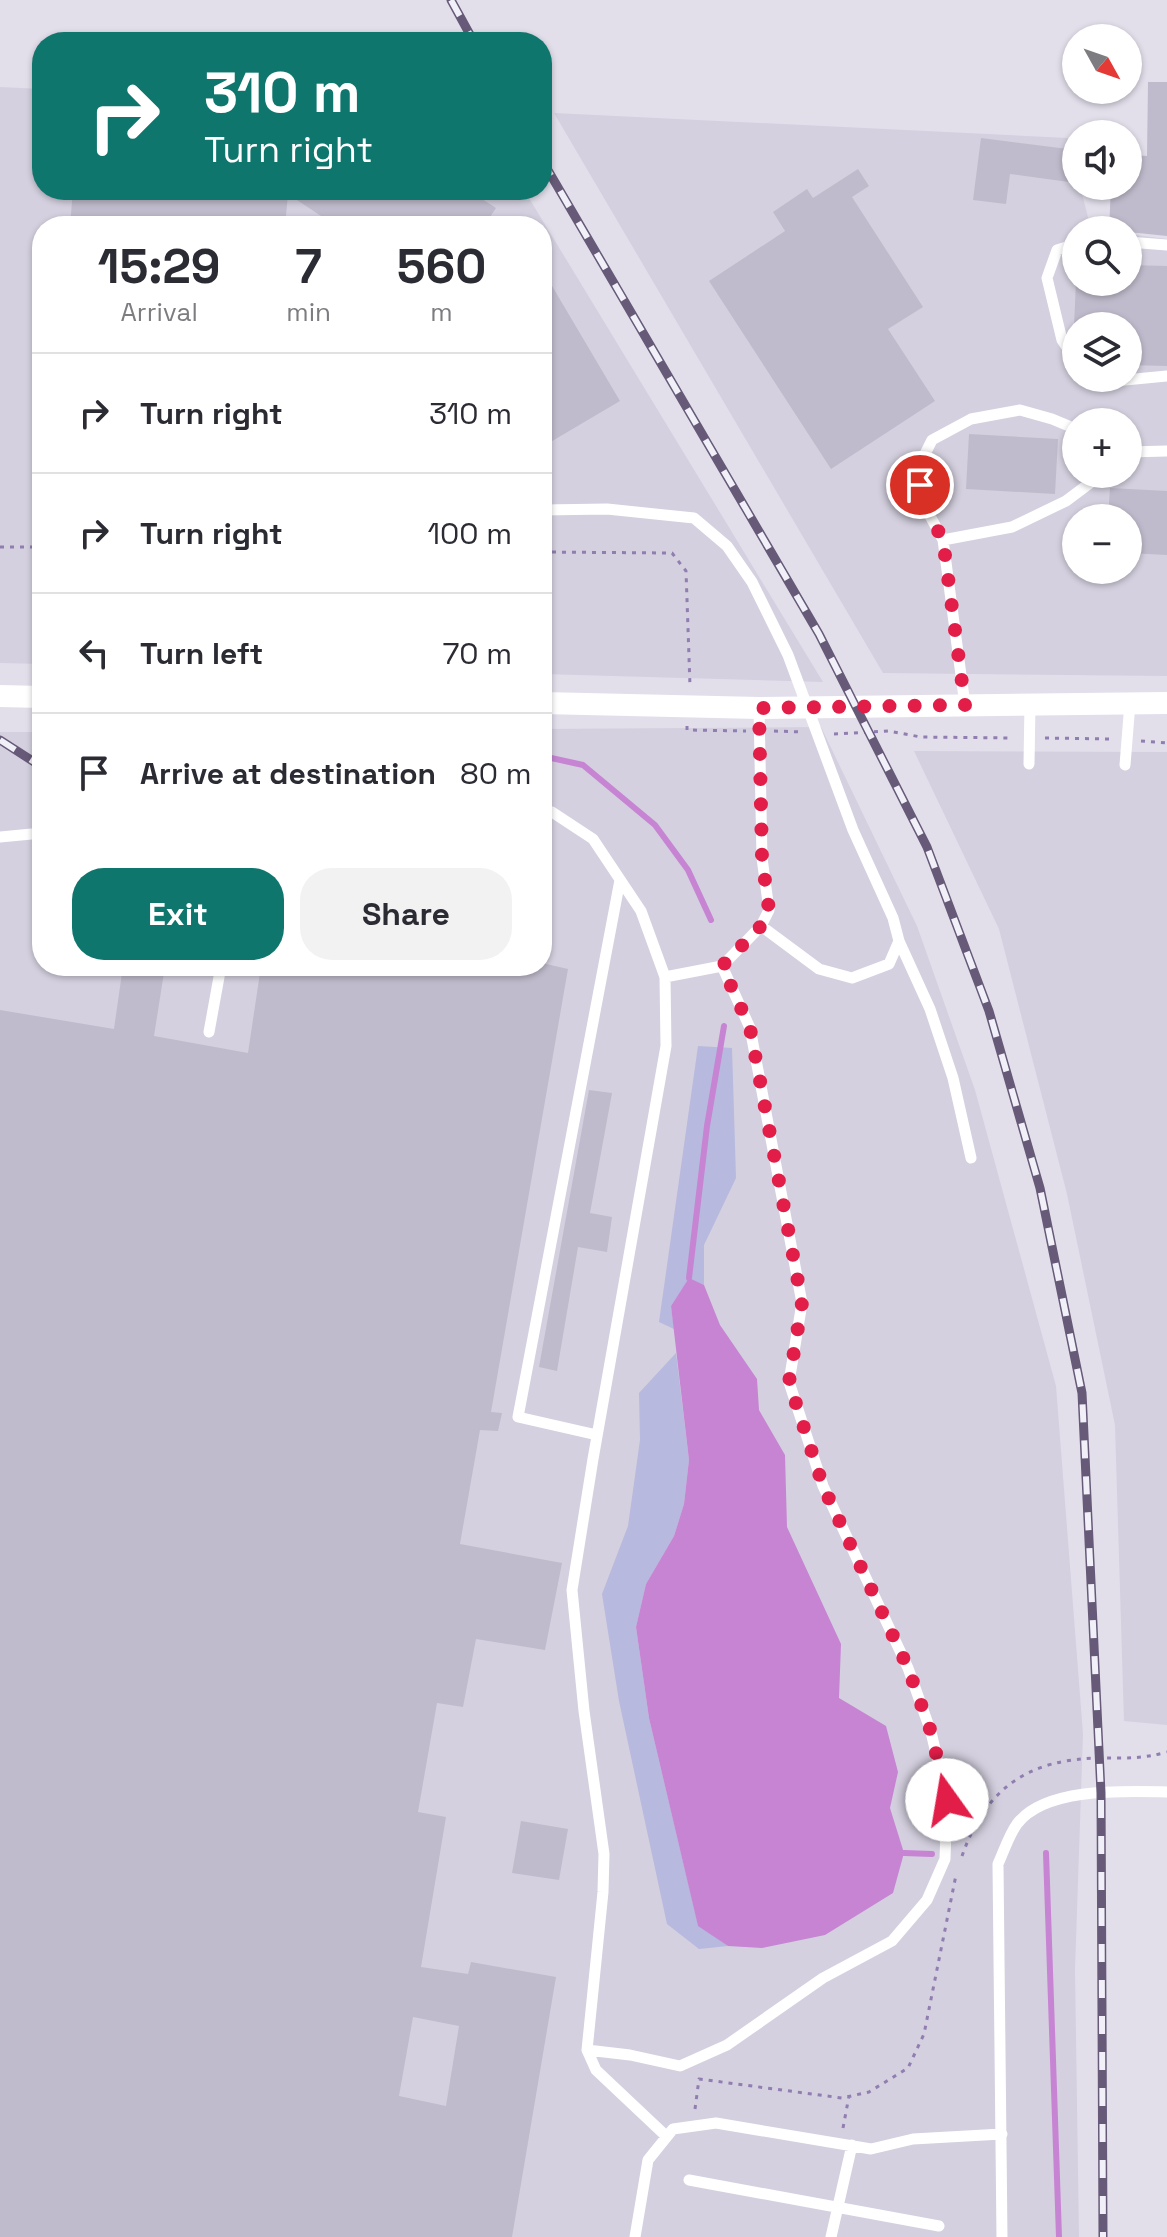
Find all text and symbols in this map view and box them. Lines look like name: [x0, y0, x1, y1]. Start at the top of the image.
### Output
north arrow: [1062, 24, 1142, 104]
map controls: [1062, 24, 1142, 584]
text: 310 m: [204, 57, 361, 128]
icon: right: [72, 64, 176, 168]
button: sound: [1062, 120, 1142, 200]
text: Turn right: [204, 127, 373, 173]
button: search: [1062, 216, 1142, 296]
text: 15:29: [98, 236, 221, 297]
text: 7: [295, 236, 322, 297]
text: 560: [397, 236, 486, 297]
text: Arrival: [120, 295, 198, 329]
text: min: [286, 295, 331, 329]
text: m: [430, 295, 453, 329]
button: layers: [1062, 312, 1142, 392]
icon: right: [72, 391, 116, 435]
text: Turn right: [140, 394, 283, 433]
text: 310 m: [429, 394, 512, 433]
button: +: [1062, 408, 1142, 488]
pin: [886, 451, 954, 519]
icon: arrive: [898, 463, 942, 507]
button: −: [1062, 504, 1142, 584]
icon: right: [72, 511, 116, 555]
text: Turn right: [140, 514, 283, 553]
text: 100 m: [427, 514, 512, 553]
icon: left: [72, 631, 116, 675]
text: Turn left: [140, 634, 263, 673]
text: 70 m: [443, 634, 512, 673]
icon: arrive: [72, 751, 116, 795]
text: Arrive at destination: [140, 754, 436, 793]
text: 80 m: [460, 754, 531, 793]
button: Exit: [72, 868, 284, 960]
button: Share: [300, 868, 512, 960]
position arrow: [905, 1758, 989, 1842]

